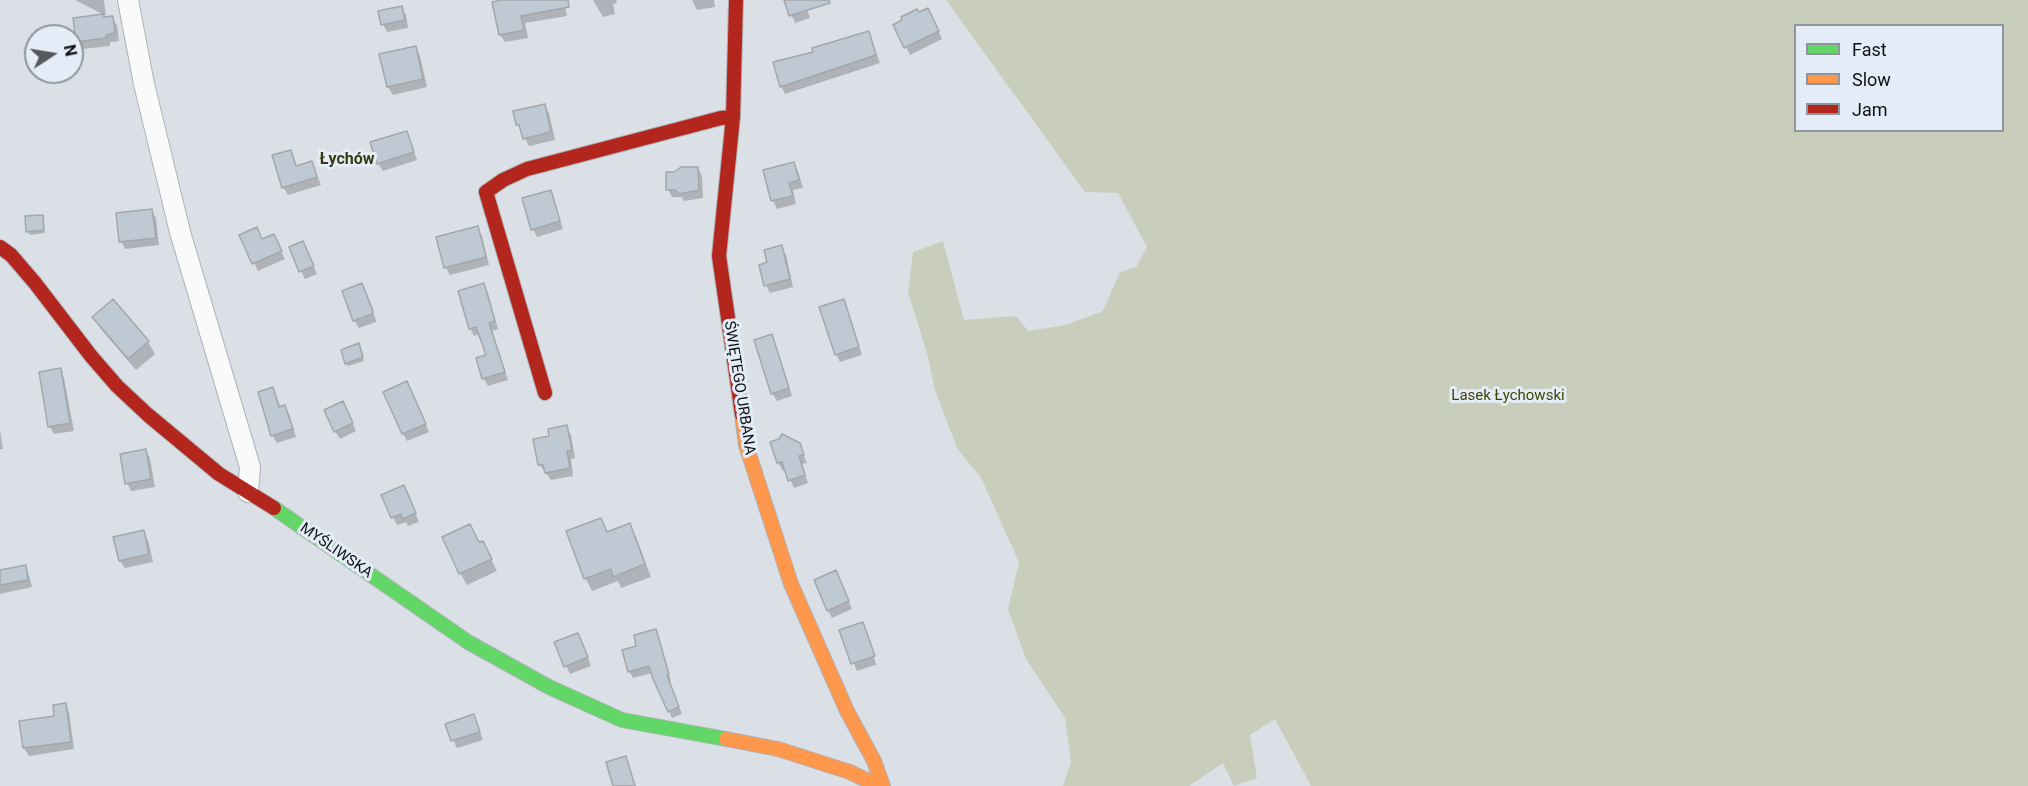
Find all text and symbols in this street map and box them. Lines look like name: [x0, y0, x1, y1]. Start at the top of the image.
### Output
north arrow: [24, 24, 84, 84]
legend: [1794, 24, 2004, 132]
text: Fast: [1852, 39, 1887, 60]
text: N: [60, 43, 81, 58]
text: Slow: [1852, 69, 1891, 90]
text: Jam: [1852, 99, 1888, 120]
district label: Łychów: [320, 150, 374, 170]
street label: ŚWIĘTEGO URBANA: [720, 320, 758, 456]
park label: Lasek Łychowski: [1451, 387, 1565, 405]
street label: MYŚLIWSKA: [296, 519, 376, 583]

